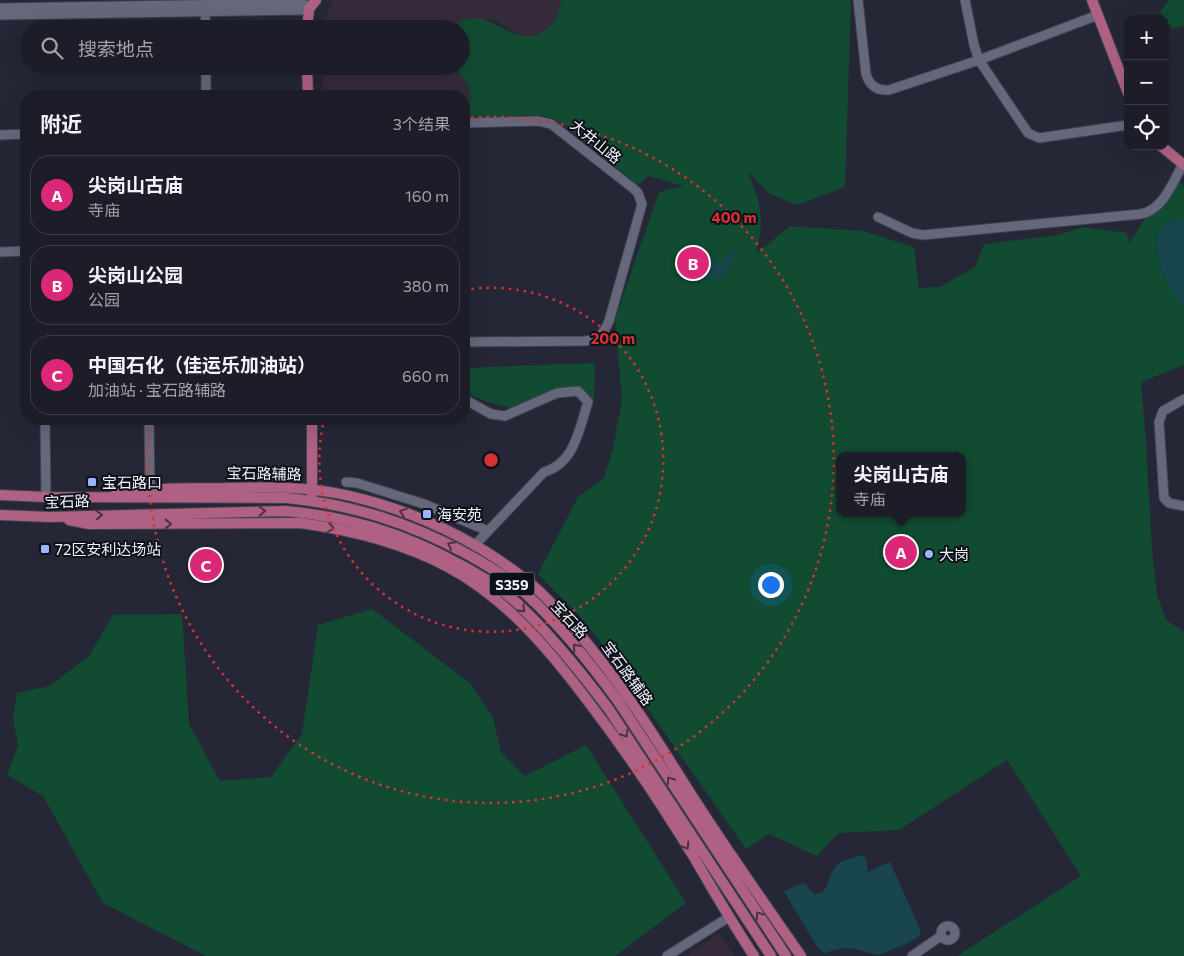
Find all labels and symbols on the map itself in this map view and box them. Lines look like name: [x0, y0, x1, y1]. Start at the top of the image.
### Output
street label: 大井山路: [567, 115, 625, 167]
text: 400 m: [711, 208, 757, 226]
pin: B: [677, 244, 709, 282]
text: 200 m: [591, 329, 635, 347]
centre of rings: [482, 451, 500, 469]
street label: 宝石路辅路: [226, 463, 302, 483]
place label: 宝石路口: [102, 473, 162, 491]
marker: 宝石路口: [86, 476, 98, 488]
street label: 宝石路: [44, 491, 90, 511]
place label: 海安苑: [437, 505, 482, 523]
one-way arrow: [258, 506, 266, 516]
one-way arrow: [399, 507, 407, 517]
marker: 海安苑: [421, 508, 433, 520]
one-way arrow: [95, 509, 103, 520]
one-way arrow: [165, 518, 173, 529]
one-way arrow: [326, 522, 335, 532]
pin: A: [885, 533, 917, 571]
place label: 72区安利达场站: [55, 540, 161, 558]
one-way arrow: [448, 542, 457, 552]
marker: 72区安利达场站: [39, 543, 51, 555]
place label: 大岗: [939, 545, 969, 563]
pin: C: [190, 546, 222, 584]
marker: 大岗: [923, 548, 935, 560]
road number: S359: [490, 572, 534, 596]
your location: [758, 572, 784, 598]
street label: 宝石路: [548, 596, 592, 642]
one-way arrow: [517, 603, 526, 612]
street label: 宝石路辅路: [599, 637, 657, 709]
one-way arrow: [573, 644, 582, 653]
one-way arrow: [619, 728, 628, 738]
one-way arrow: [667, 776, 676, 786]
one-way arrow: [680, 841, 690, 850]
one-way arrow: [756, 912, 766, 921]

